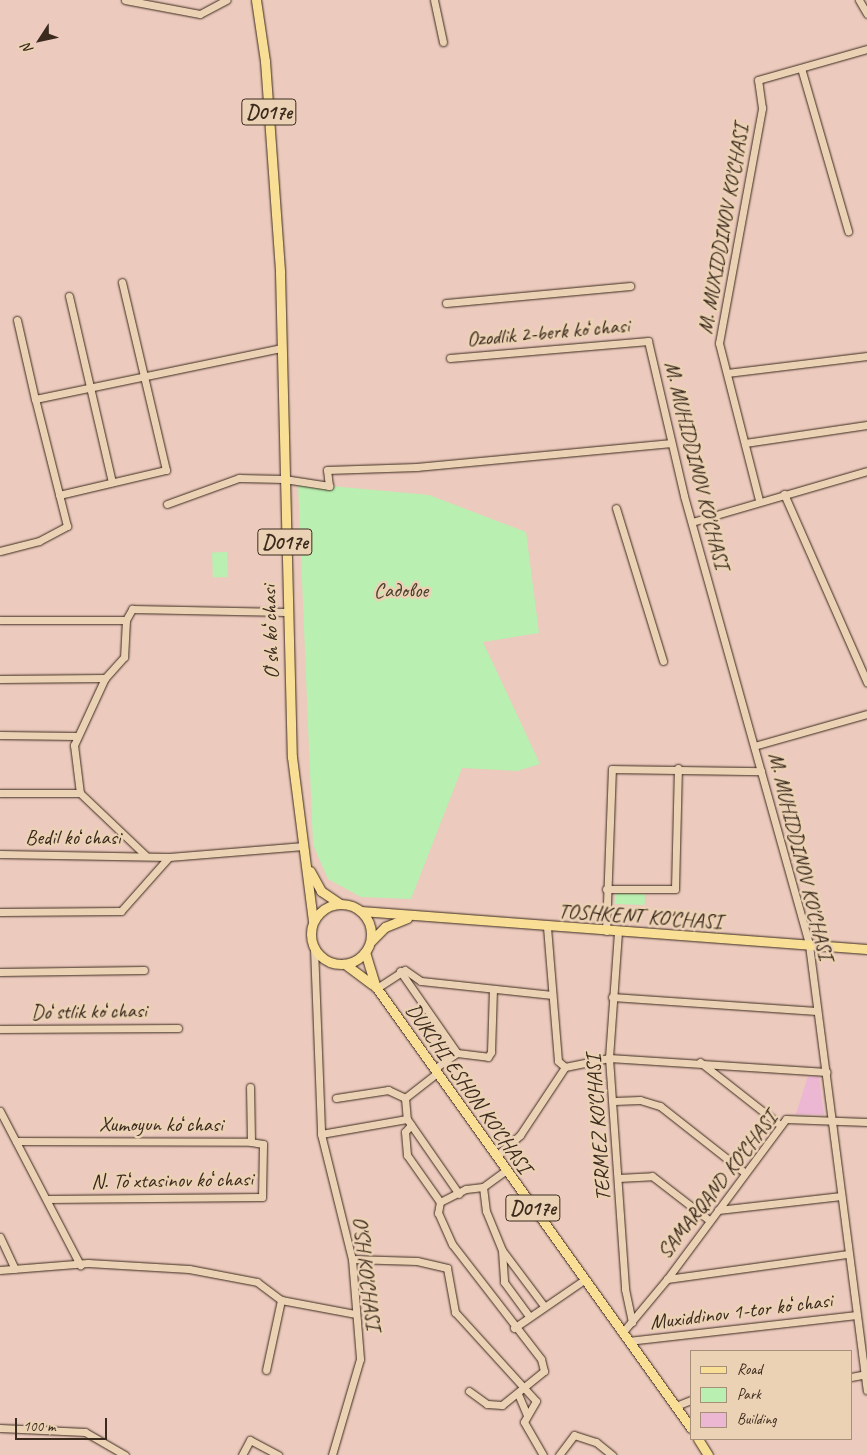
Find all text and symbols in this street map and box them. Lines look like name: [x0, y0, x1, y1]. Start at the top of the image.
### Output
north arrow: [15, 15, 65, 65]
text: N: [18, 40, 37, 57]
road number: D017e: [240, 94, 298, 130]
street label: M. MUXIDDINOV KO'CHASI: [692, 122, 754, 336]
street label: Ozodlik 2-berk koʻchasi: [466, 312, 630, 352]
street label: M. MUHIDDINOV KO'CHASI: [659, 359, 735, 571]
road number: D017e: [256, 524, 314, 560]
park label: Садовое: [374, 577, 428, 603]
street label: Oʻsh koʻchasi: [256, 585, 284, 679]
street label: M. MUHIDDINOV KO'CHASI: [763, 750, 839, 962]
street label: Bedil koʻchasi: [25, 824, 121, 850]
street label: TOSHKENT KO'CHASI: [557, 898, 723, 934]
street label: Doʻstlik koʻchasi: [31, 997, 147, 1025]
street label: DUKCHI ESHON KO'CHASI: [401, 998, 537, 1178]
street label: TERMEZ KO'CHASI: [580, 1054, 616, 1202]
street label: SAMARQAND KO‘CHASI: [652, 1106, 782, 1264]
street label: Xumoyun koʻchasi: [99, 1111, 223, 1137]
street label: N. Toʻxtasinov koʻchasi: [91, 1166, 253, 1194]
road number: D017e: [504, 1190, 562, 1226]
street label: O'SH KO'CHASI: [348, 1215, 386, 1331]
street label: Muxiddinov 1-tor koʻchasi: [648, 1287, 834, 1335]
legend: [690, 1350, 852, 1440]
text: Road: [737, 1360, 762, 1379]
text: Park: [737, 1385, 761, 1404]
scale bar: [18, 1408, 110, 1440]
text: Building: [737, 1410, 776, 1429]
text: 100 m: [23, 1417, 55, 1436]

